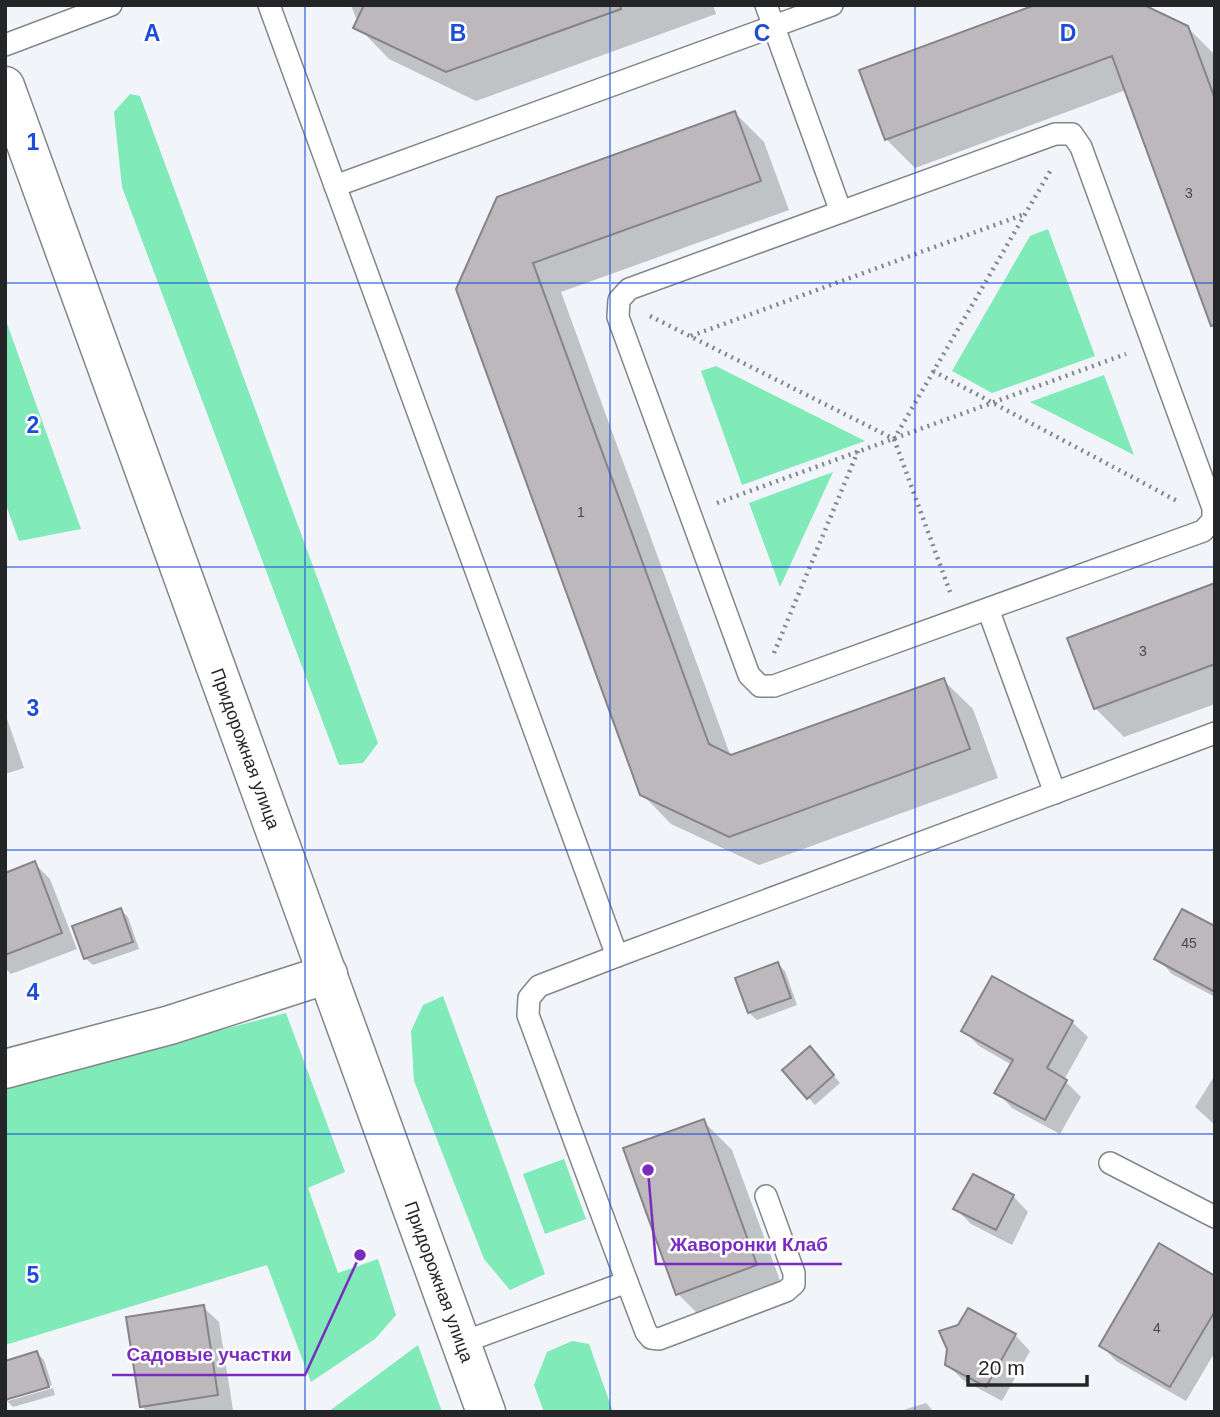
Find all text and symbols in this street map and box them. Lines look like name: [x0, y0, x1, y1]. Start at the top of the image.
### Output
text: A: [144, 20, 160, 46]
text: B: [450, 20, 466, 46]
text: C: [754, 20, 770, 46]
text: D: [1060, 20, 1076, 46]
text: 1: [27, 129, 40, 155]
house number: 3: [1185, 185, 1193, 201]
text: 2: [27, 412, 39, 438]
house number: 1: [577, 504, 585, 520]
house number: 3: [1139, 643, 1147, 659]
street label: Придорожная улица: [207, 666, 284, 833]
text: 3: [27, 695, 39, 721]
house number: 45: [1181, 935, 1197, 951]
text: 4: [27, 979, 40, 1005]
street label: Придорожная улица: [400, 1199, 477, 1366]
callout: Жаворонки Клаб: [656, 1224, 842, 1264]
text: Жаворонки Клаб: [669, 1234, 828, 1255]
text: 5: [27, 1262, 40, 1288]
house number: 4: [1153, 1320, 1161, 1336]
callout: Садовые участки: [112, 1335, 305, 1375]
text: Садовые участки: [126, 1344, 292, 1365]
scale bar: [968, 1344, 1087, 1388]
text: 20 m: [978, 1356, 1025, 1379]

